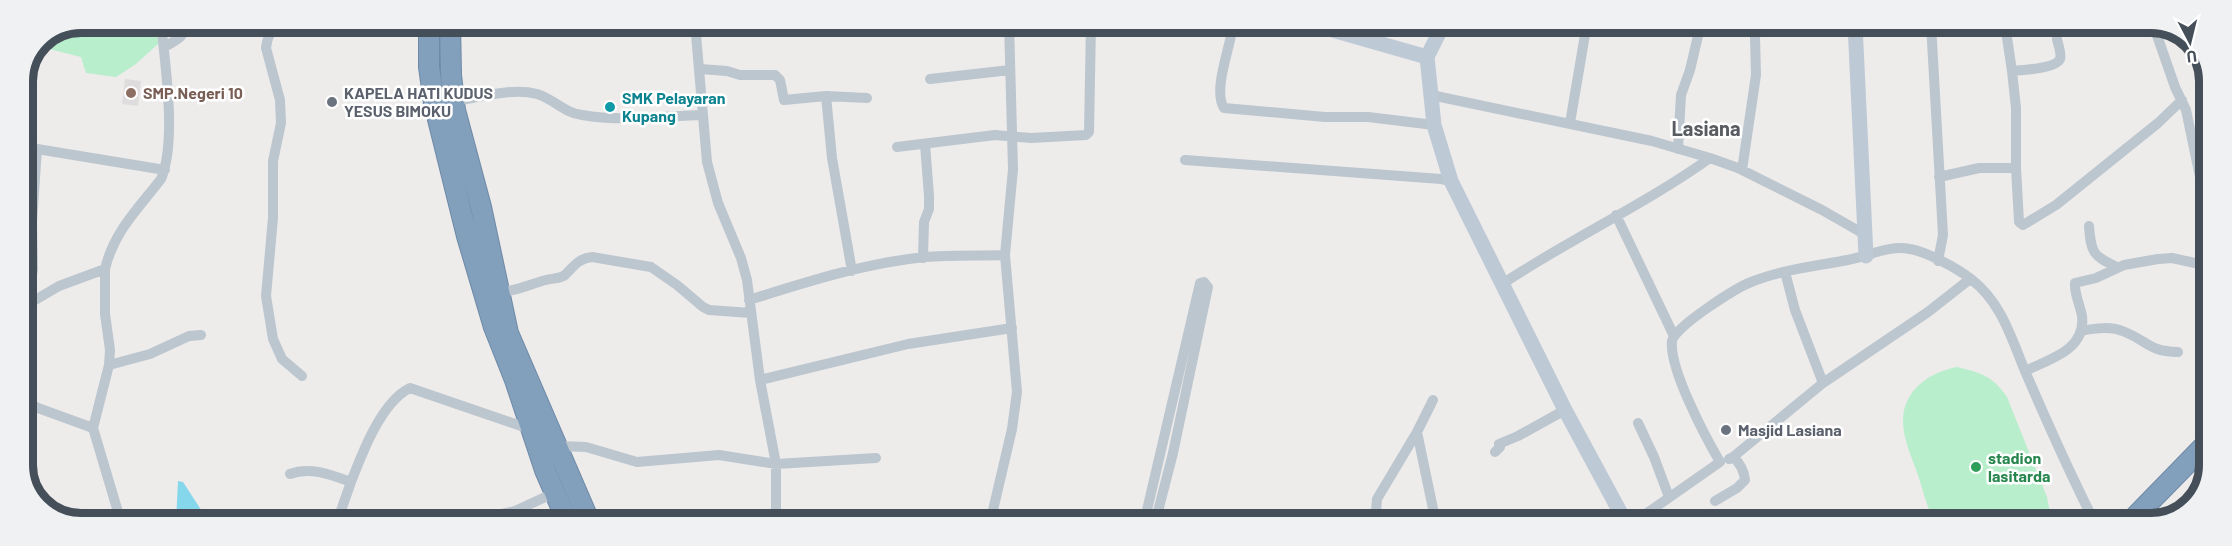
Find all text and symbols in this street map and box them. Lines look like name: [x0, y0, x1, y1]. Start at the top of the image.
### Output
north arrow: [2160, 12, 2220, 72]
text: U: [2186, 47, 2198, 67]
place label: SMP.Negeri 10: [143, 83, 243, 102]
place label: KAPELA HATI KUDUS YESUS BIMOKU: [344, 83, 493, 120]
marker: SMP.Negeri 10: [124, 86, 138, 100]
place label: SMK Pelayaran Kupang: [622, 88, 725, 125]
marker: KAPELA HATI KUDUS YESUS BIMOKU: [325, 95, 339, 109]
marker: SMK Pelayaran Kupang: [603, 100, 617, 114]
district label: Lasiana: [1671, 116, 1741, 140]
place label: Masjid Lasiana: [1738, 420, 1842, 439]
marker: Masjid Lasiana: [1719, 423, 1733, 437]
place label: stadion lasitarda: [1988, 448, 2050, 485]
marker: stadion lasitarda: [1969, 460, 1983, 474]

